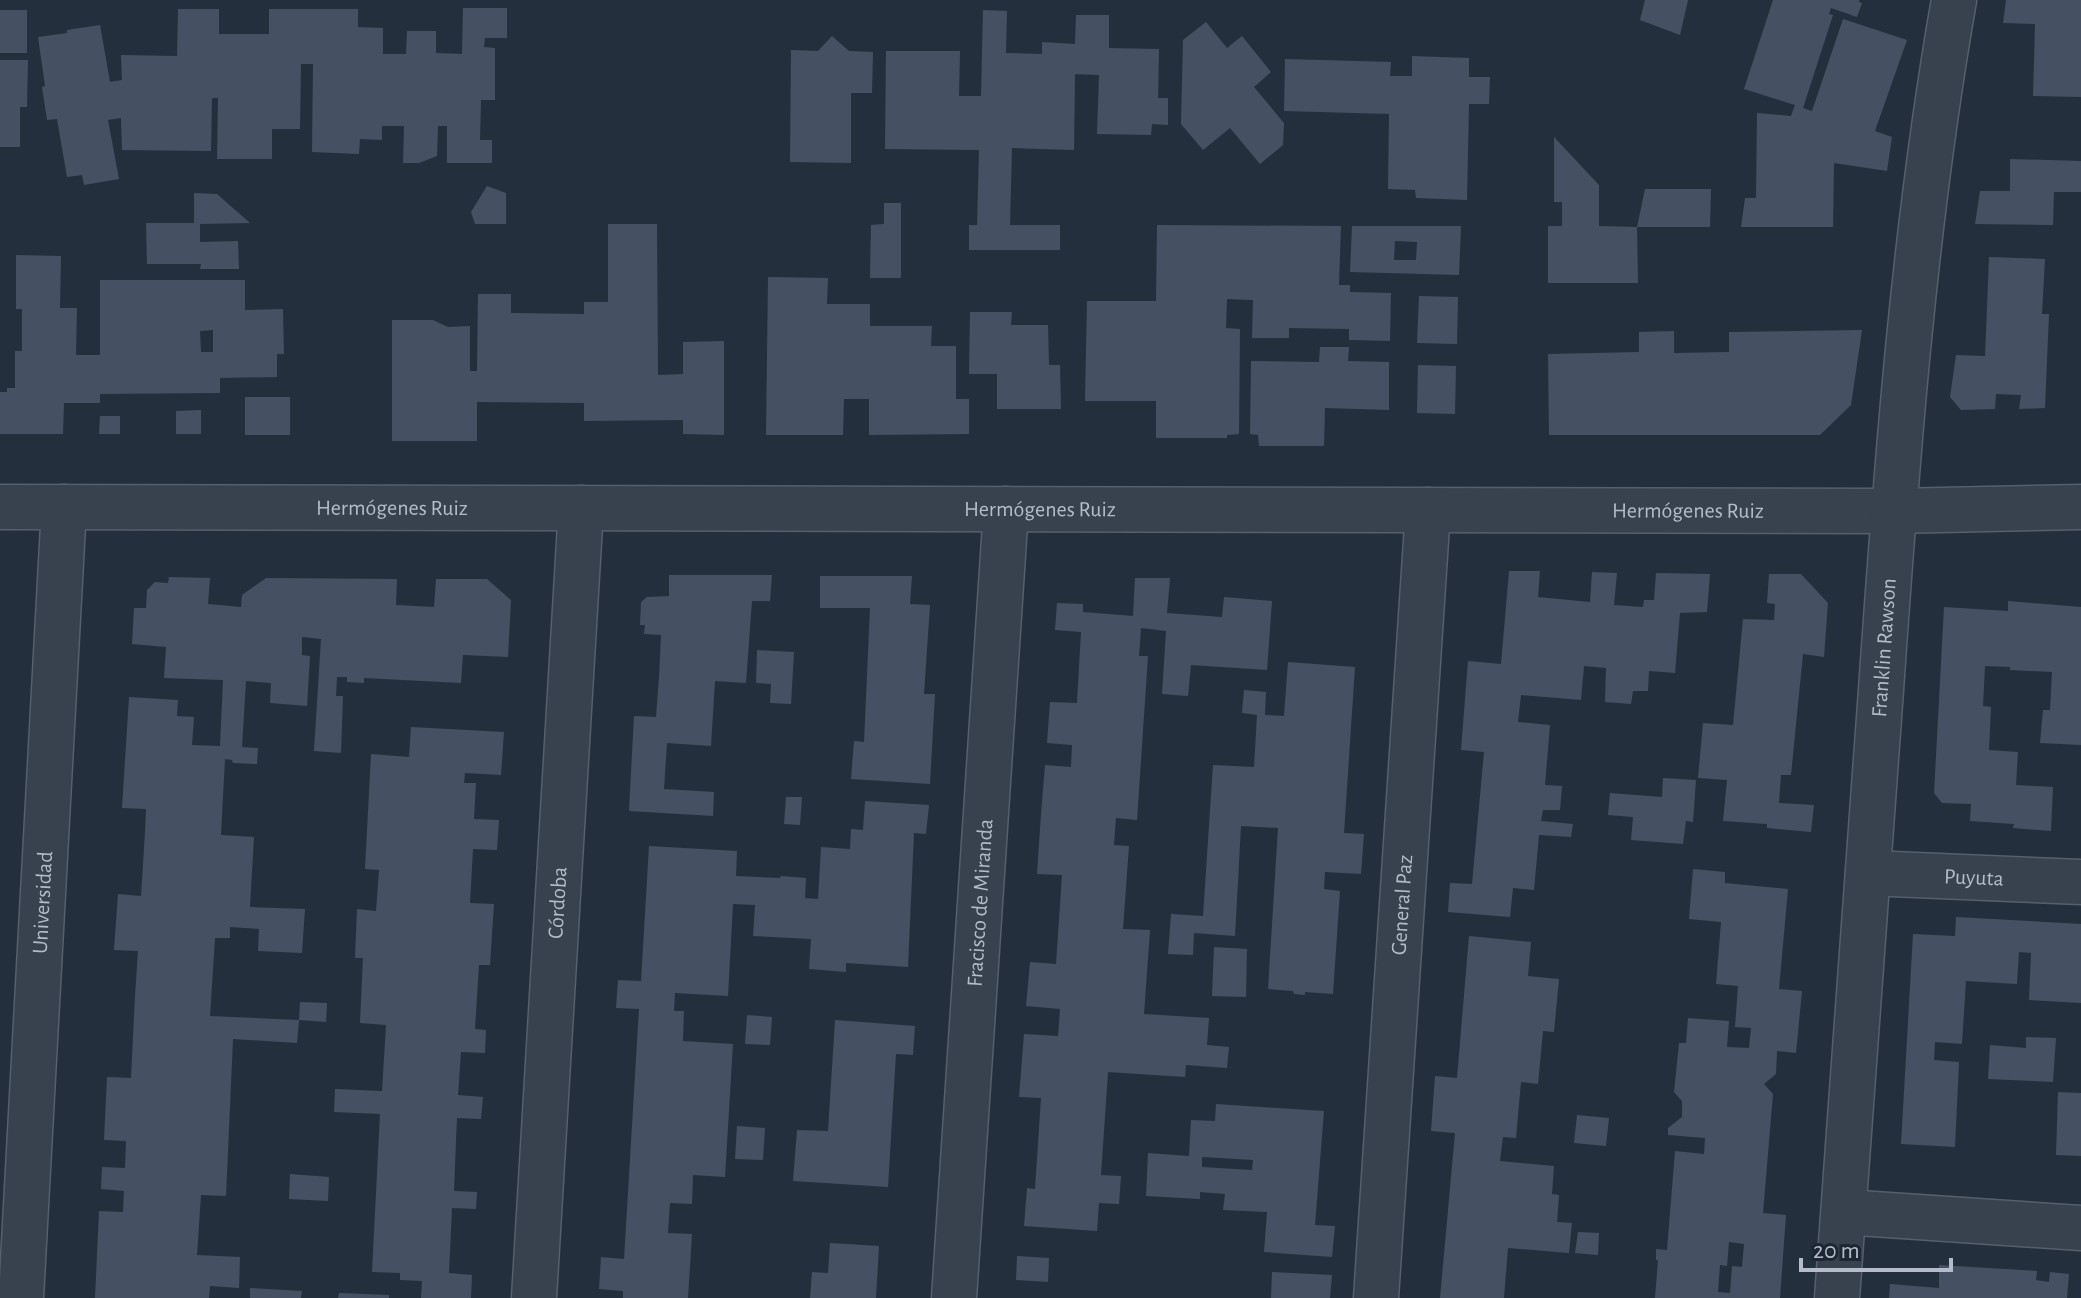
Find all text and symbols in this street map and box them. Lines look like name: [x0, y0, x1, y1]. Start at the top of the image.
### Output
street label: Hermógenes Ruiz: [316, 497, 468, 519]
street label: Hermógenes Ruiz: [964, 498, 1116, 520]
street label: Hermógenes Ruiz: [1612, 499, 1764, 522]
street label: Franklin Rawson: [1868, 577, 1900, 718]
street label: Fracisco de Miranda: [964, 818, 997, 988]
street label: Universidad: [29, 851, 56, 954]
street label: General Paz: [1388, 854, 1416, 956]
street label: Puyuta: [1944, 865, 2004, 890]
street label: Córdoba: [544, 866, 571, 939]
scale bar: [1801, 1222, 1951, 1272]
text: 20 m: [1813, 1239, 1860, 1263]

